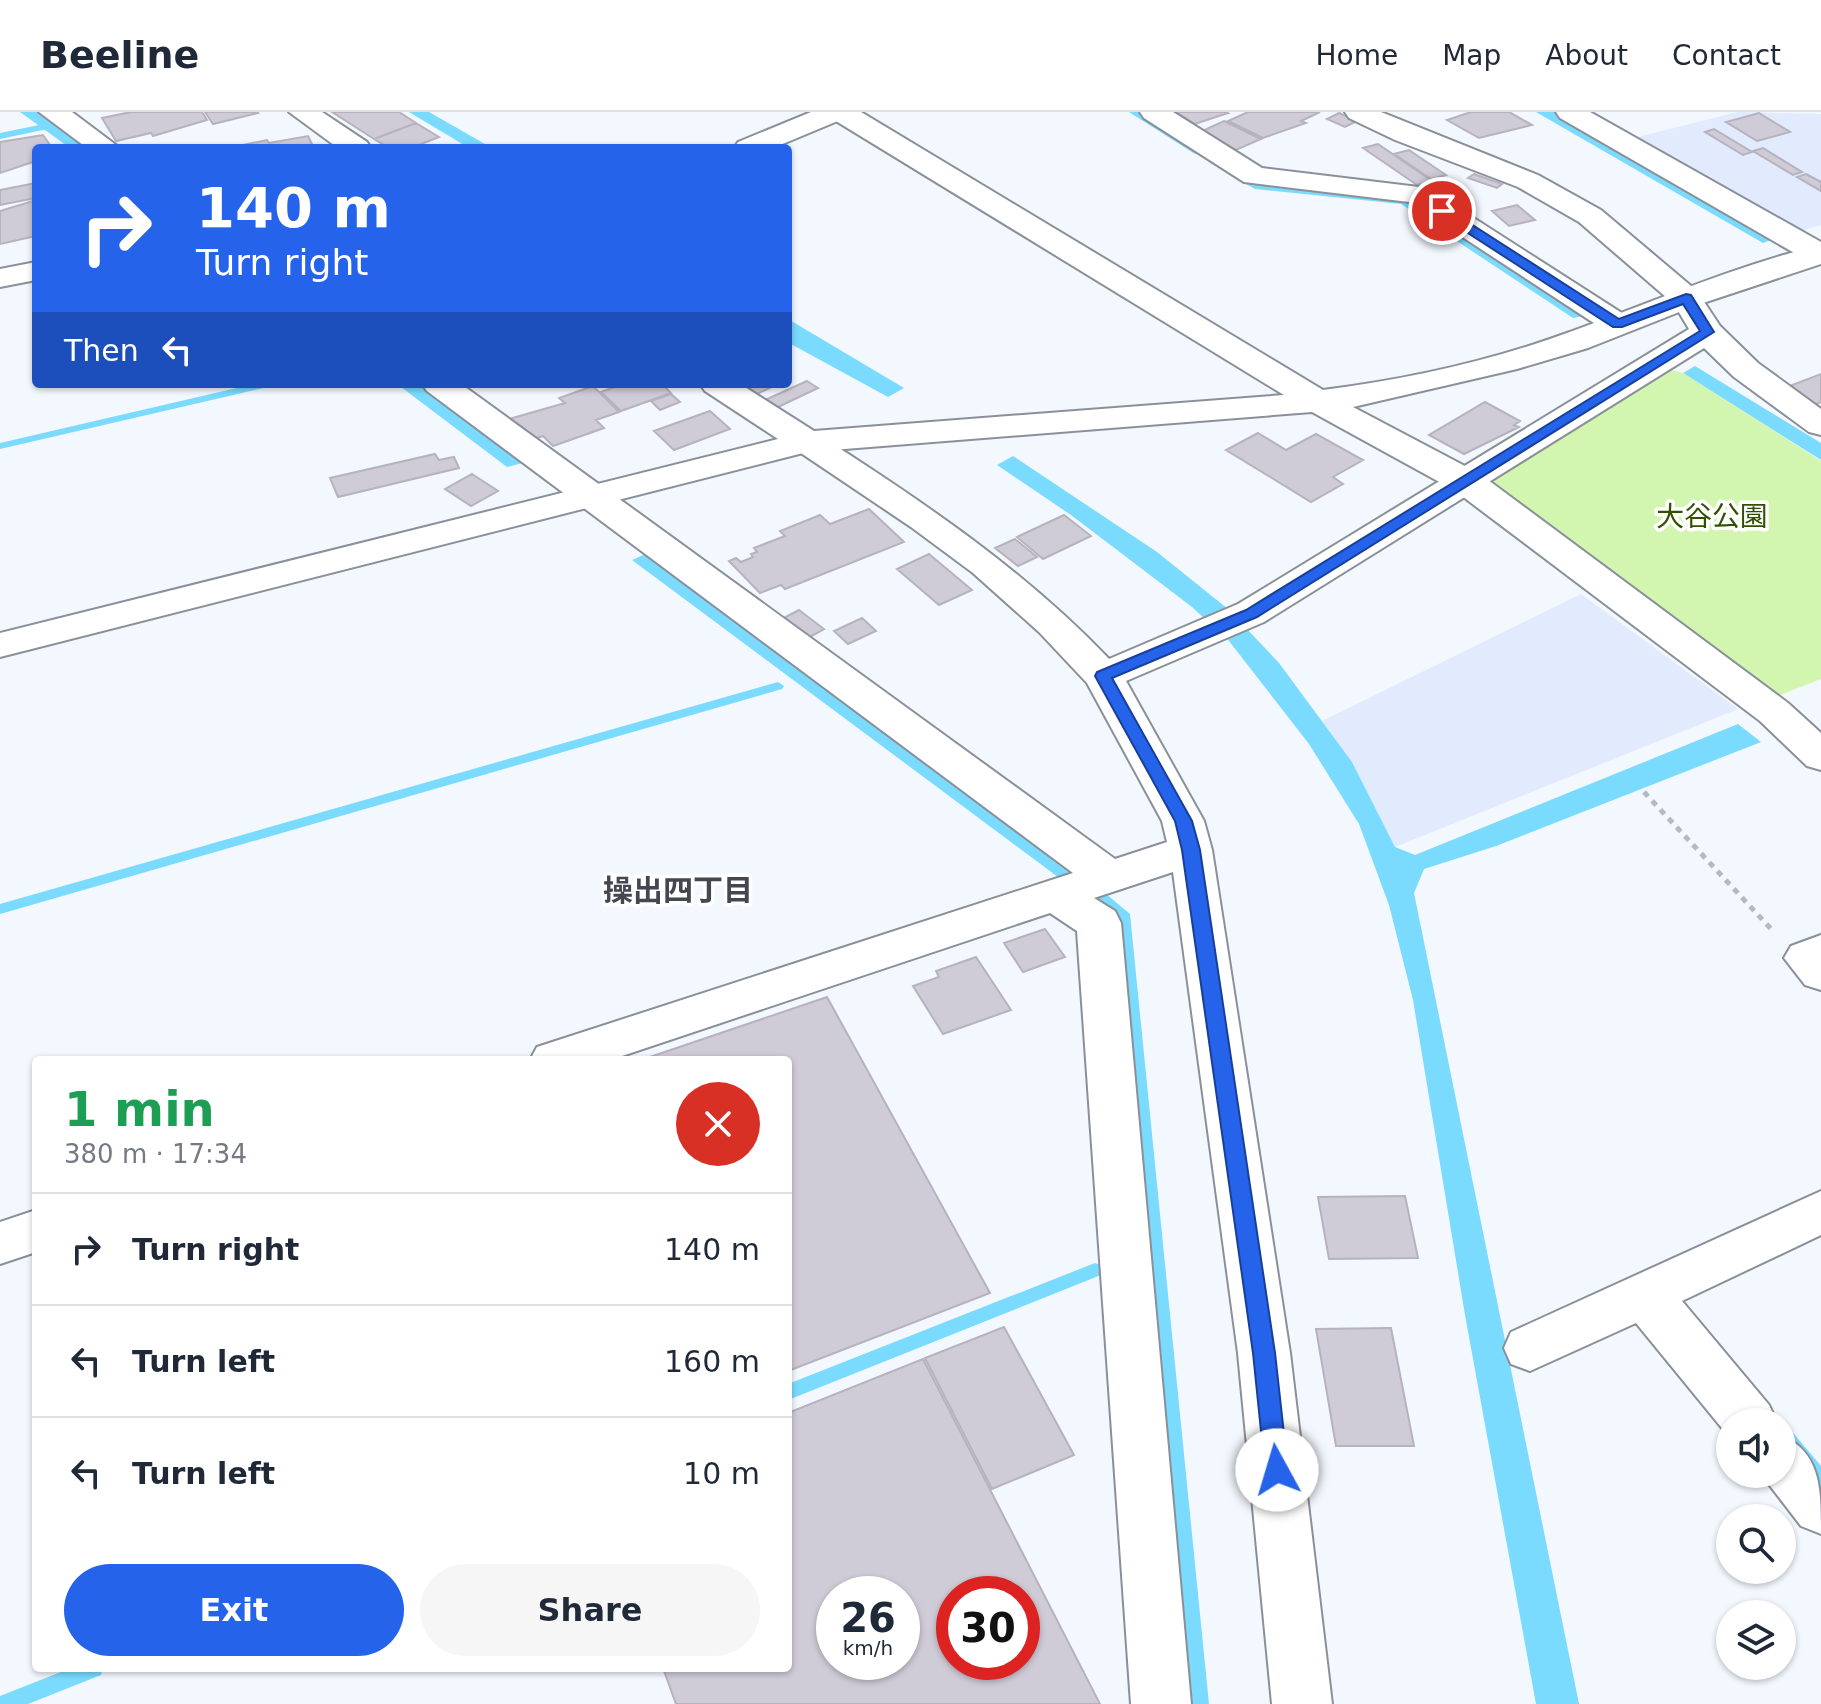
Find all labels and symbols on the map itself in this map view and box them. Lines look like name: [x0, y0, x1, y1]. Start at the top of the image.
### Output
pin: [1408, 177, 1476, 245]
park label: 大谷公園: [1656, 500, 1768, 533]
district label: 操出四丁目: [603, 873, 753, 908]
position arrow: [1235, 1428, 1319, 1512]
speed limit sign: 30: [936, 1576, 1040, 1680]

